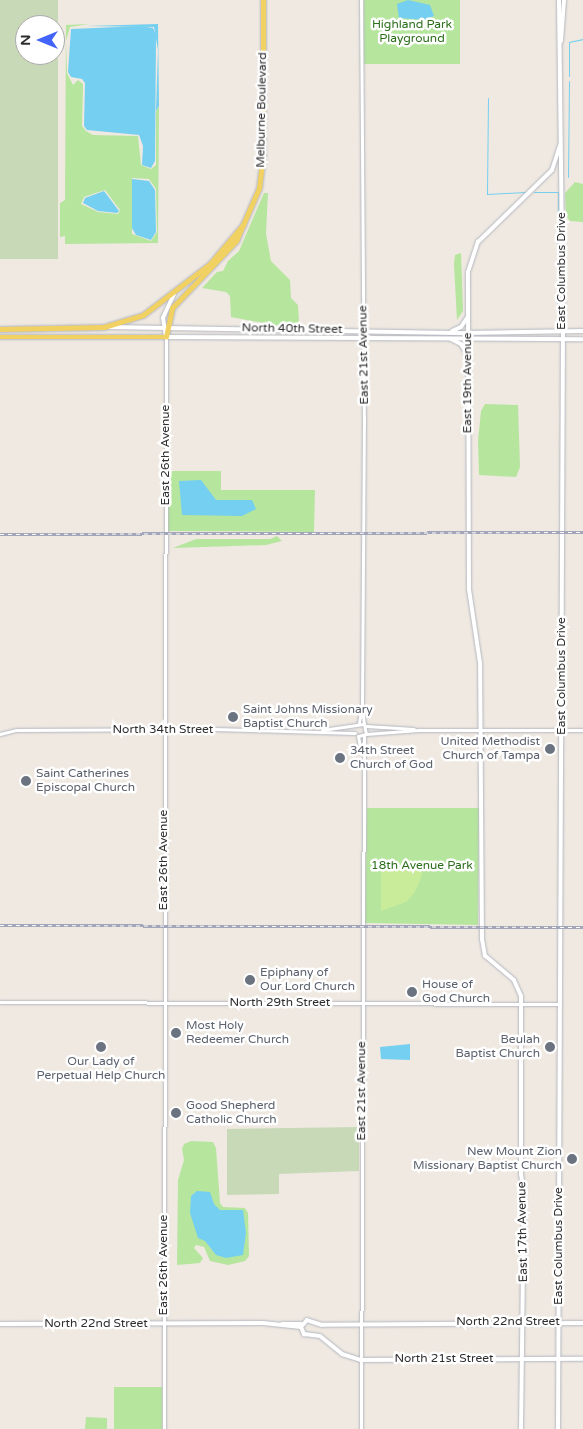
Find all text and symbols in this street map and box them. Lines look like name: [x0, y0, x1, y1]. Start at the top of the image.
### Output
north arrow: [15, 15, 65, 65]
park label: Highland Park Playground: [372, 18, 452, 46]
text: N: [17, 34, 34, 46]
street label: Melburne Boulevard: [254, 52, 270, 168]
street label: East Columbus Drive: [555, 212, 569, 330]
street label: East 21st Avenue: [356, 305, 372, 405]
street label: North 40th Street: [242, 321, 342, 337]
street label: East 19th Avenue: [461, 333, 475, 433]
street label: East 26th Avenue: [159, 405, 173, 505]
street label: East Columbus Drive: [555, 617, 569, 735]
place label: Saint Johns Missionary Baptist Church: [243, 703, 373, 731]
marker: Saint Johns Missionary Baptist Church: [227, 711, 239, 723]
street label: North 34th Street: [113, 723, 213, 737]
place label: United Methodist Church of Tampa: [441, 735, 540, 763]
marker: United Methodist Church of Tampa: [544, 743, 556, 755]
place label: 34th Street Church of God: [350, 744, 433, 772]
marker: 34th Street Church of God: [334, 752, 346, 764]
place label: Saint Catherines Episcopal Church: [36, 767, 135, 795]
marker: Saint Catherines Episcopal Church: [20, 775, 32, 787]
street label: East 26th Avenue: [157, 810, 171, 910]
park label: 18th Avenue Park: [371, 859, 473, 873]
place label: Epiphany of Our Lord Church: [260, 966, 355, 994]
marker: Epiphany of Our Lord Church: [244, 974, 256, 986]
place label: House of God Church: [422, 978, 490, 1006]
marker: House of God Church: [406, 986, 418, 998]
street label: North 29th Street: [230, 996, 330, 1010]
place label: Most Holy Redeemer Church: [186, 1019, 289, 1047]
marker: Most Holy Redeemer Church: [170, 1027, 182, 1039]
place label: Beulah Baptist Church: [455, 1033, 540, 1061]
marker: Our Lady of Perpetual Help Church: [95, 1041, 107, 1053]
street label: East 21st Avenue: [355, 1041, 369, 1141]
marker: Beulah Baptist Church: [544, 1041, 556, 1053]
place label: Our Lady of Perpetual Help Church: [37, 1055, 165, 1083]
place label: Good Shepherd Catholic Church: [186, 1099, 277, 1127]
marker: Good Shepherd Catholic Church: [170, 1107, 182, 1119]
place label: New Mount Zion Missionary Baptist Church: [413, 1145, 562, 1173]
marker: New Mount Zion Missionary Baptist Church: [566, 1153, 578, 1165]
street label: East 17th Avenue: [515, 1182, 531, 1282]
street label: East Columbus Drive: [552, 1187, 566, 1305]
street label: East 26th Avenue: [157, 1215, 171, 1315]
street label: North 22nd Street: [456, 1315, 560, 1329]
street label: North 22nd Street: [44, 1317, 148, 1331]
street label: North 21st Street: [394, 1352, 494, 1366]

